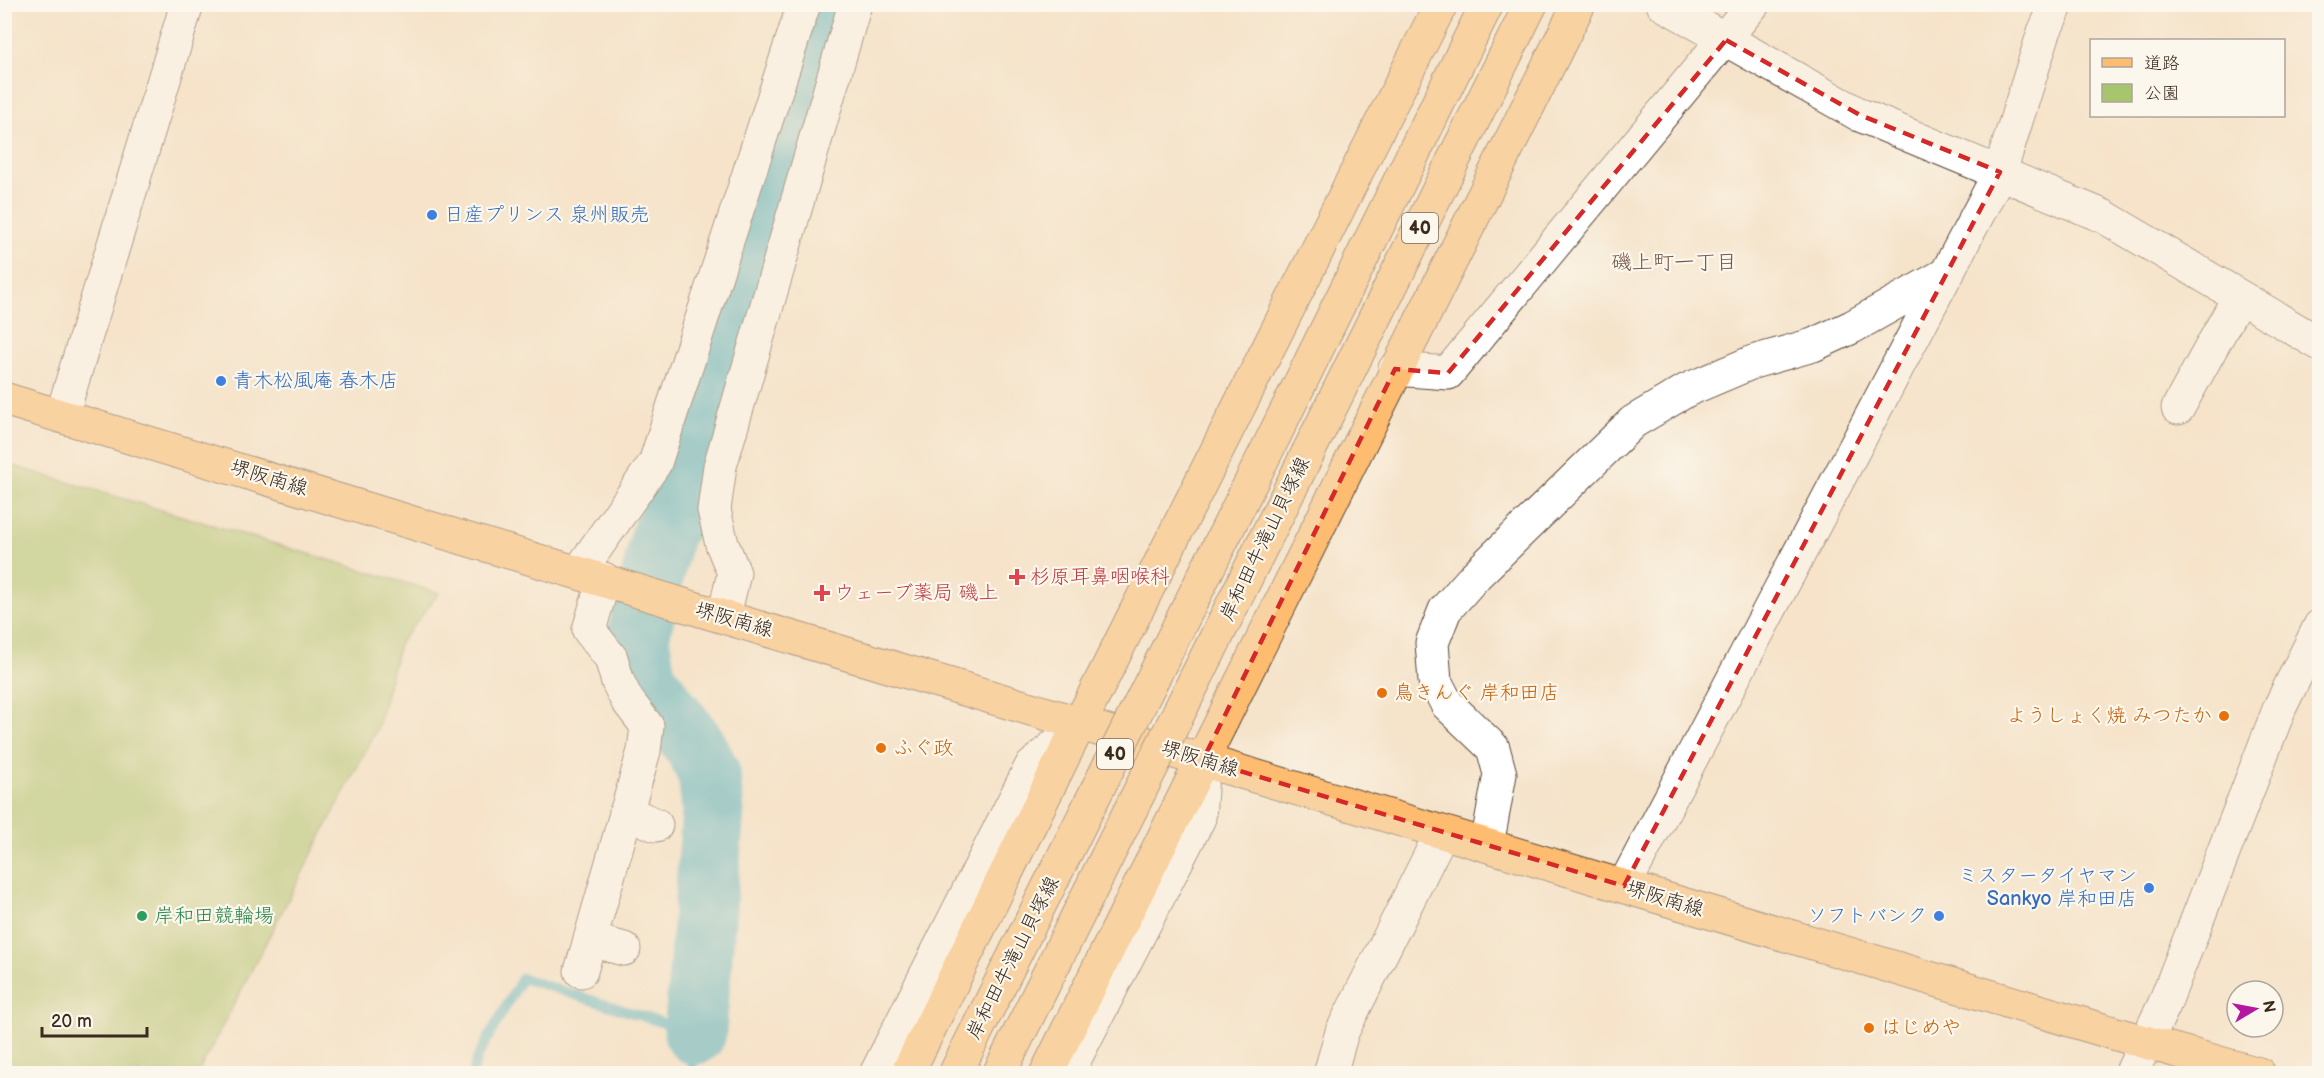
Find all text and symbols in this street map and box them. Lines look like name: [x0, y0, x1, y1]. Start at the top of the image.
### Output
legend: [2090, 39, 2285, 117]
text: 道路: [2144, 53, 2180, 74]
text: 公園: [2144, 83, 2180, 104]
place label: 日産プリンス 泉州販売: [444, 203, 649, 227]
marker: 日産プリンス 泉州販売: [425, 208, 439, 222]
road number: 40: [1402, 213, 1438, 243]
district label: 磯上町一丁目: [1611, 250, 1737, 275]
place label: 青木松風庵 春木店: [233, 369, 398, 393]
marker: 青木松風庵 春木店: [214, 374, 228, 388]
street label: 岸和田牛滝山貝塚線: [1215, 453, 1315, 625]
street label: 堺阪南線: [227, 455, 311, 501]
place label: 杉原耳鼻咽喉科: [1030, 565, 1170, 589]
marker: 杉原耳鼻咽喉科: [1008, 568, 1026, 586]
place label: ウェーブ薬局 磯上: [834, 581, 999, 605]
marker: ウェーブ薬局 磯上: [815, 586, 829, 600]
street label: 堺阪南線: [692, 597, 776, 643]
place label: 鳥きんぐ 岸和田店: [1394, 681, 1559, 705]
marker: 鳥きんぐ 岸和田店: [1375, 686, 1389, 700]
place label: ようしょく焼 みつたか: [2007, 704, 2212, 728]
marker: ようしょく焼 みつたか: [2217, 709, 2231, 723]
place label: ふぐ政: [893, 736, 953, 760]
street label: 堺阪南線: [1158, 736, 1242, 782]
road number: 40: [1097, 739, 1133, 769]
marker: ふぐ政: [874, 741, 888, 755]
place label: ミスタータイヤマン Sankyo 岸和田店: [1958, 864, 2137, 911]
street label: 岸和田牛滝山貝塚線: [961, 872, 1065, 1044]
street label: 堺阪南線: [1623, 876, 1707, 922]
marker: ミスタータイヤマン Sankyo 岸和田店: [2142, 881, 2156, 895]
place label: 岸和田競輪場: [154, 904, 274, 928]
place label: ソフトバンク: [1807, 904, 1927, 928]
marker: 岸和田競輪場: [135, 909, 149, 923]
marker: ソフトバンク: [1932, 909, 1946, 923]
north arrow: [2225, 979, 2285, 1039]
text: N: [2258, 999, 2279, 1014]
scale bar: [42, 1000, 147, 1038]
text: 20 m: [51, 1011, 92, 1032]
place label: はじめや: [1881, 1016, 1961, 1040]
marker: はじめや: [1862, 1021, 1876, 1035]

